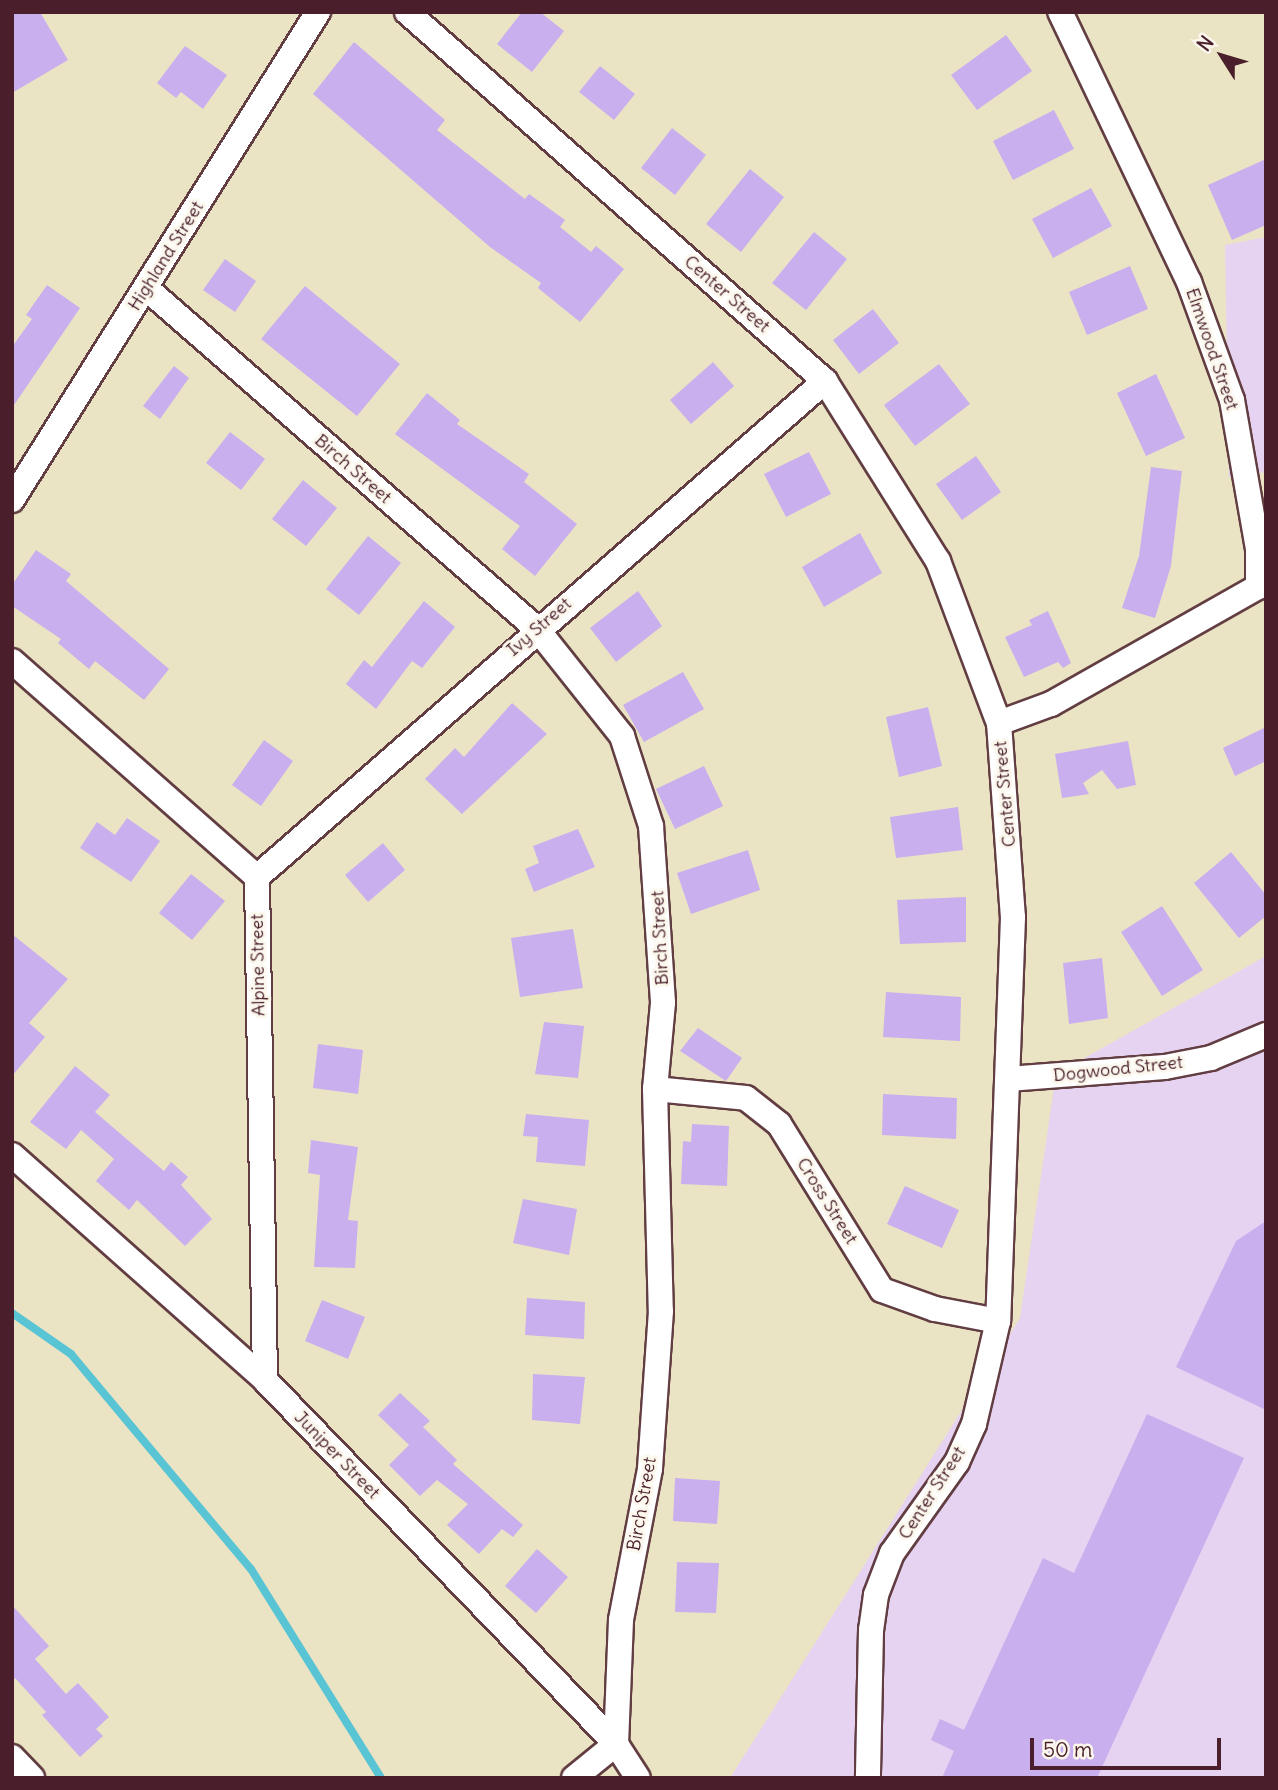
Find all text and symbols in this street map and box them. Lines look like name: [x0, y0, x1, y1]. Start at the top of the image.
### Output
north arrow: [1187, 21, 1257, 91]
text: N: [1192, 31, 1219, 56]
street label: Highland Street: [124, 197, 208, 315]
street label: Center Street: [680, 251, 774, 337]
street label: Elmwood Street: [1181, 285, 1243, 413]
street label: Birch Street: [310, 430, 396, 508]
street label: Ivy Street: [502, 593, 576, 661]
street label: Center Street: [990, 740, 1020, 848]
street label: Birch Street: [647, 890, 673, 986]
street label: Alpine Street: [246, 914, 270, 1016]
street label: Dogwood Street: [1052, 1051, 1184, 1087]
street label: Cross Street: [792, 1154, 862, 1248]
street label: Juniper Street: [290, 1407, 384, 1503]
street label: Center Street: [894, 1442, 970, 1544]
street label: Birch Street: [623, 1455, 661, 1553]
scale bar: [1033, 1724, 1224, 1768]
text: 50 m: [1043, 1736, 1092, 1763]

